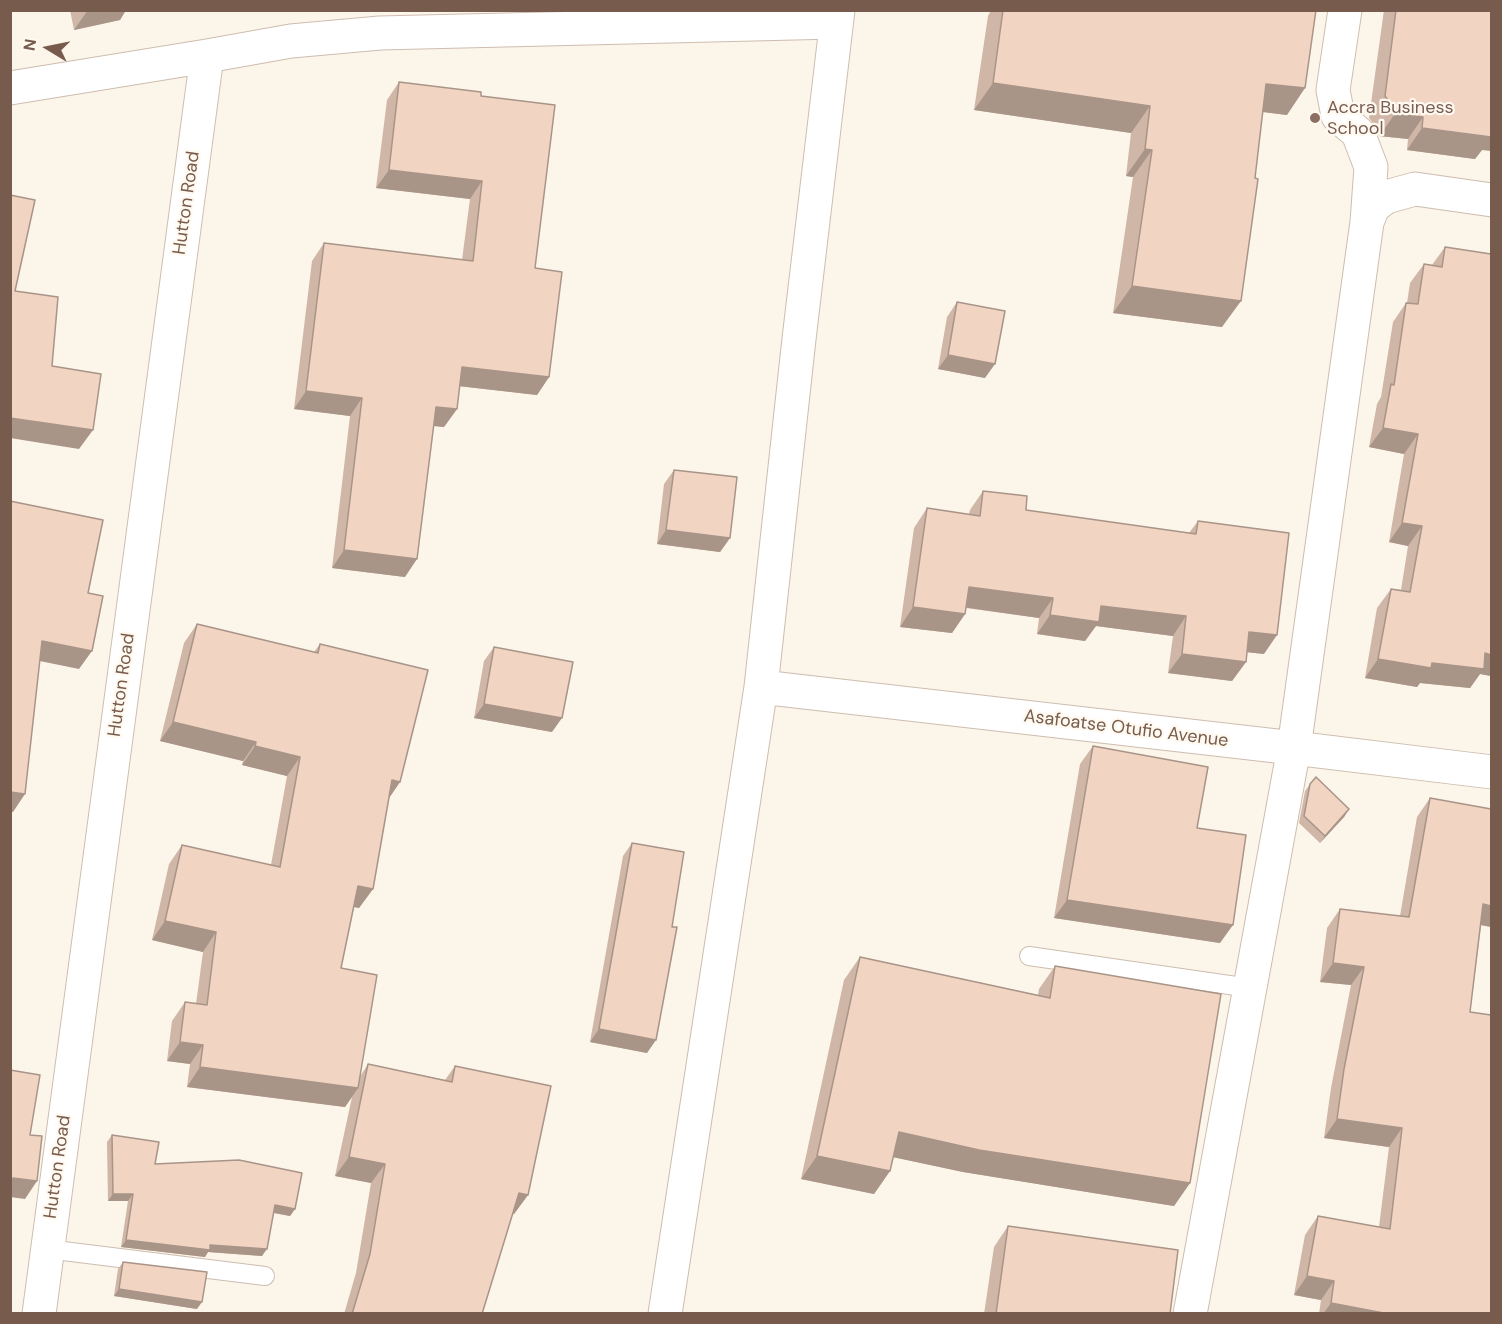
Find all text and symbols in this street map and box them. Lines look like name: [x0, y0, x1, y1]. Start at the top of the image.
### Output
north arrow: [18, 18, 78, 78]
text: N: [18, 37, 41, 52]
place label: Accra Business School: [1327, 97, 1453, 140]
marker: Accra Business School: [1308, 111, 1322, 125]
street label: Hutton Road: [169, 150, 205, 256]
street label: Hutton Road: [104, 632, 140, 738]
street label: Asafoatse Otufio Avenue: [1022, 706, 1230, 752]
street label: Hutton Road: [40, 1114, 76, 1220]

